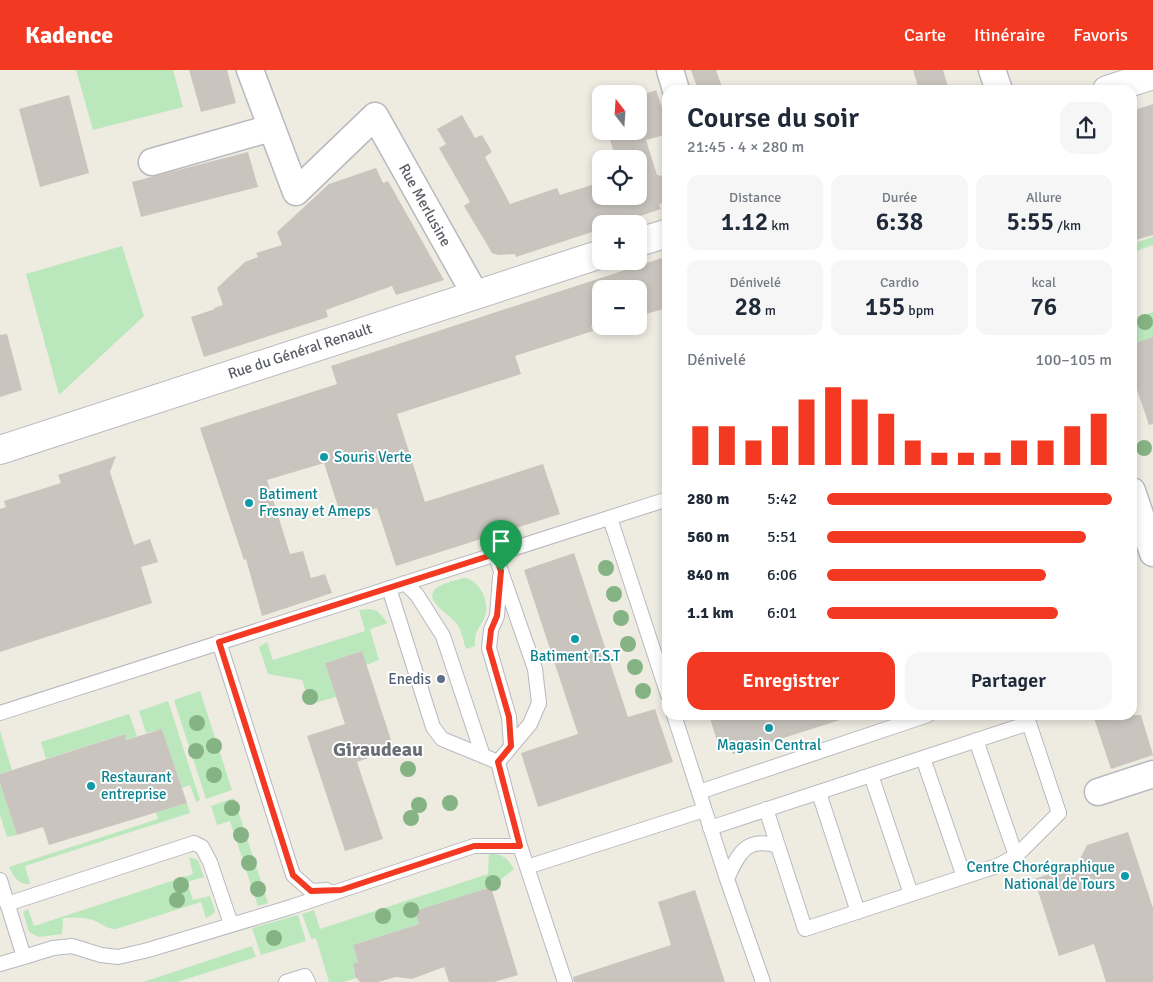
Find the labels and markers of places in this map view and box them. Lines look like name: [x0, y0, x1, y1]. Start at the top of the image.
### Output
place label: Souris Verte: [334, 448, 412, 466]
marker: Souris Verte: [318, 451, 330, 463]
place label: Batiment Fresnay et Ameps: [259, 485, 371, 520]
marker: Batiment Fresnay et Ameps: [243, 497, 255, 509]
pin: [480, 520, 522, 571]
marker: Batiment T.S.T: [569, 633, 581, 645]
place label: Batiment T.S.T: [530, 647, 621, 665]
place label: Enedis: [388, 670, 431, 688]
marker: Enedis: [435, 673, 447, 685]
marker: Magasin Central: [763, 722, 775, 734]
place label: Magasin Central: [717, 736, 821, 754]
place label: Restaurant entreprise: [101, 768, 171, 803]
marker: Restaurant entreprise: [85, 780, 97, 792]
place label: Centre Chorégraphique National de Tours: [967, 858, 1115, 893]
marker: Centre Chorégraphique National de Tours: [1119, 870, 1131, 882]

